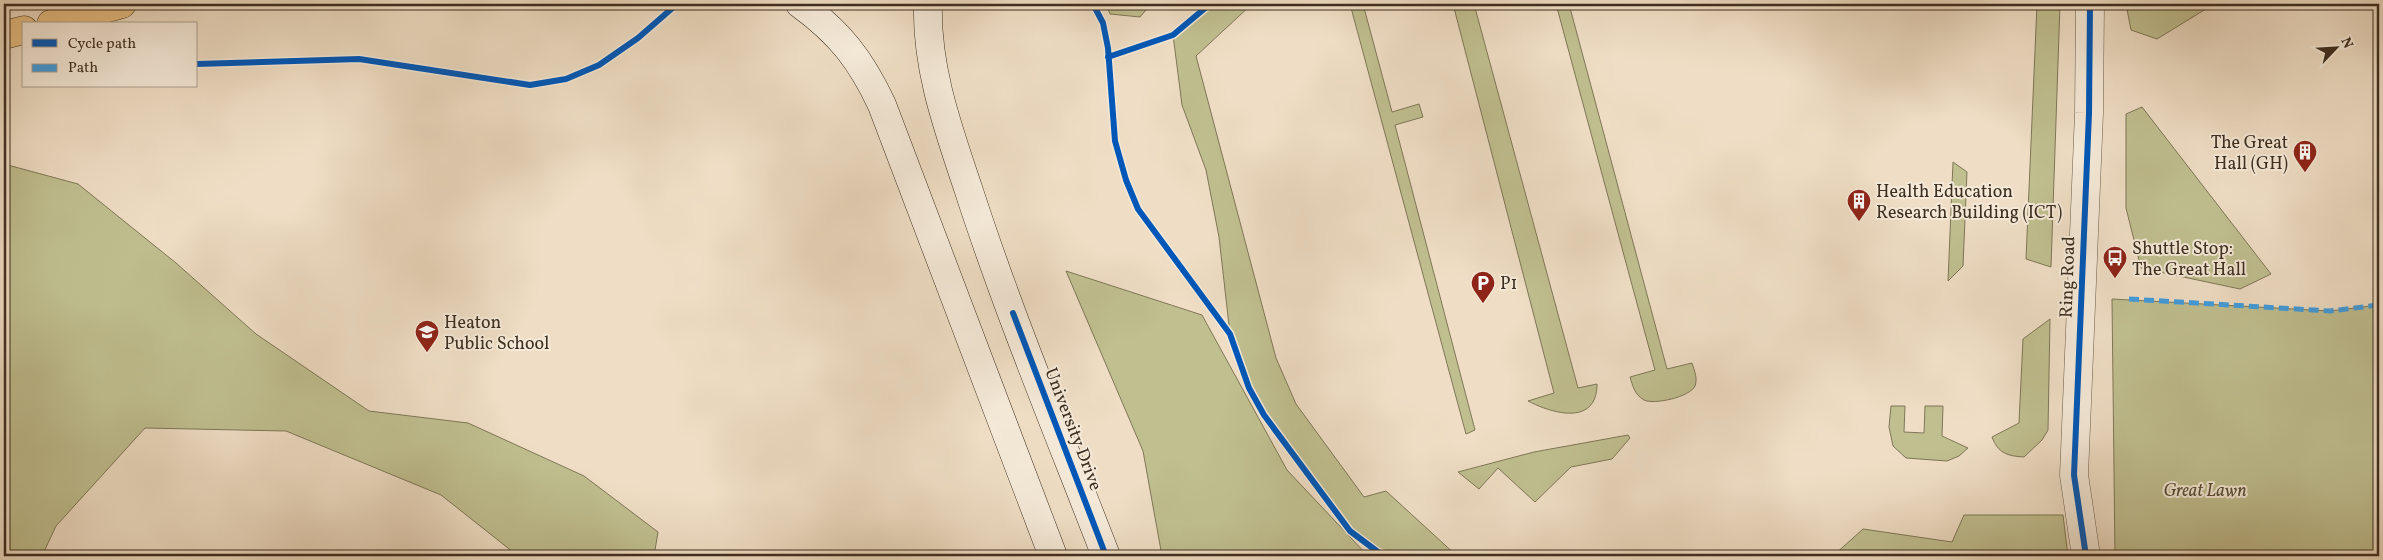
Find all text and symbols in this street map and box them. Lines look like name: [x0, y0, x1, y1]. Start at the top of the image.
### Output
legend: [22, 22, 198, 88]
north arrow: [2310, 22, 2360, 72]
text: Cycle path: [68, 34, 136, 55]
text: N: [2336, 35, 2357, 52]
text: Path: [68, 58, 98, 79]
place label: The Great Hall (GH): [2211, 131, 2288, 177]
building icon: The Great Hall (GH): [2292, 139, 2318, 173]
place label: Health Education Research Building (ICT): [1876, 180, 2062, 226]
building icon: Health Education Research Building (ICT): [1846, 188, 1872, 222]
street label: Ring Road: [2055, 236, 2082, 318]
place label: Shuttle Stop: The Great Hall: [2132, 237, 2246, 283]
bus stop icon: Shuttle Stop: The Great Hall: [2102, 245, 2128, 279]
parking icon: P1: [1470, 270, 1496, 304]
place label: P1: [1500, 272, 1517, 297]
place label: Heaton Public School: [444, 311, 549, 357]
school or university icon: Heaton Public School: [414, 319, 440, 353]
street label: University Drive: [1038, 364, 1108, 495]
park label: Great Lawn: [2164, 479, 2246, 504]

